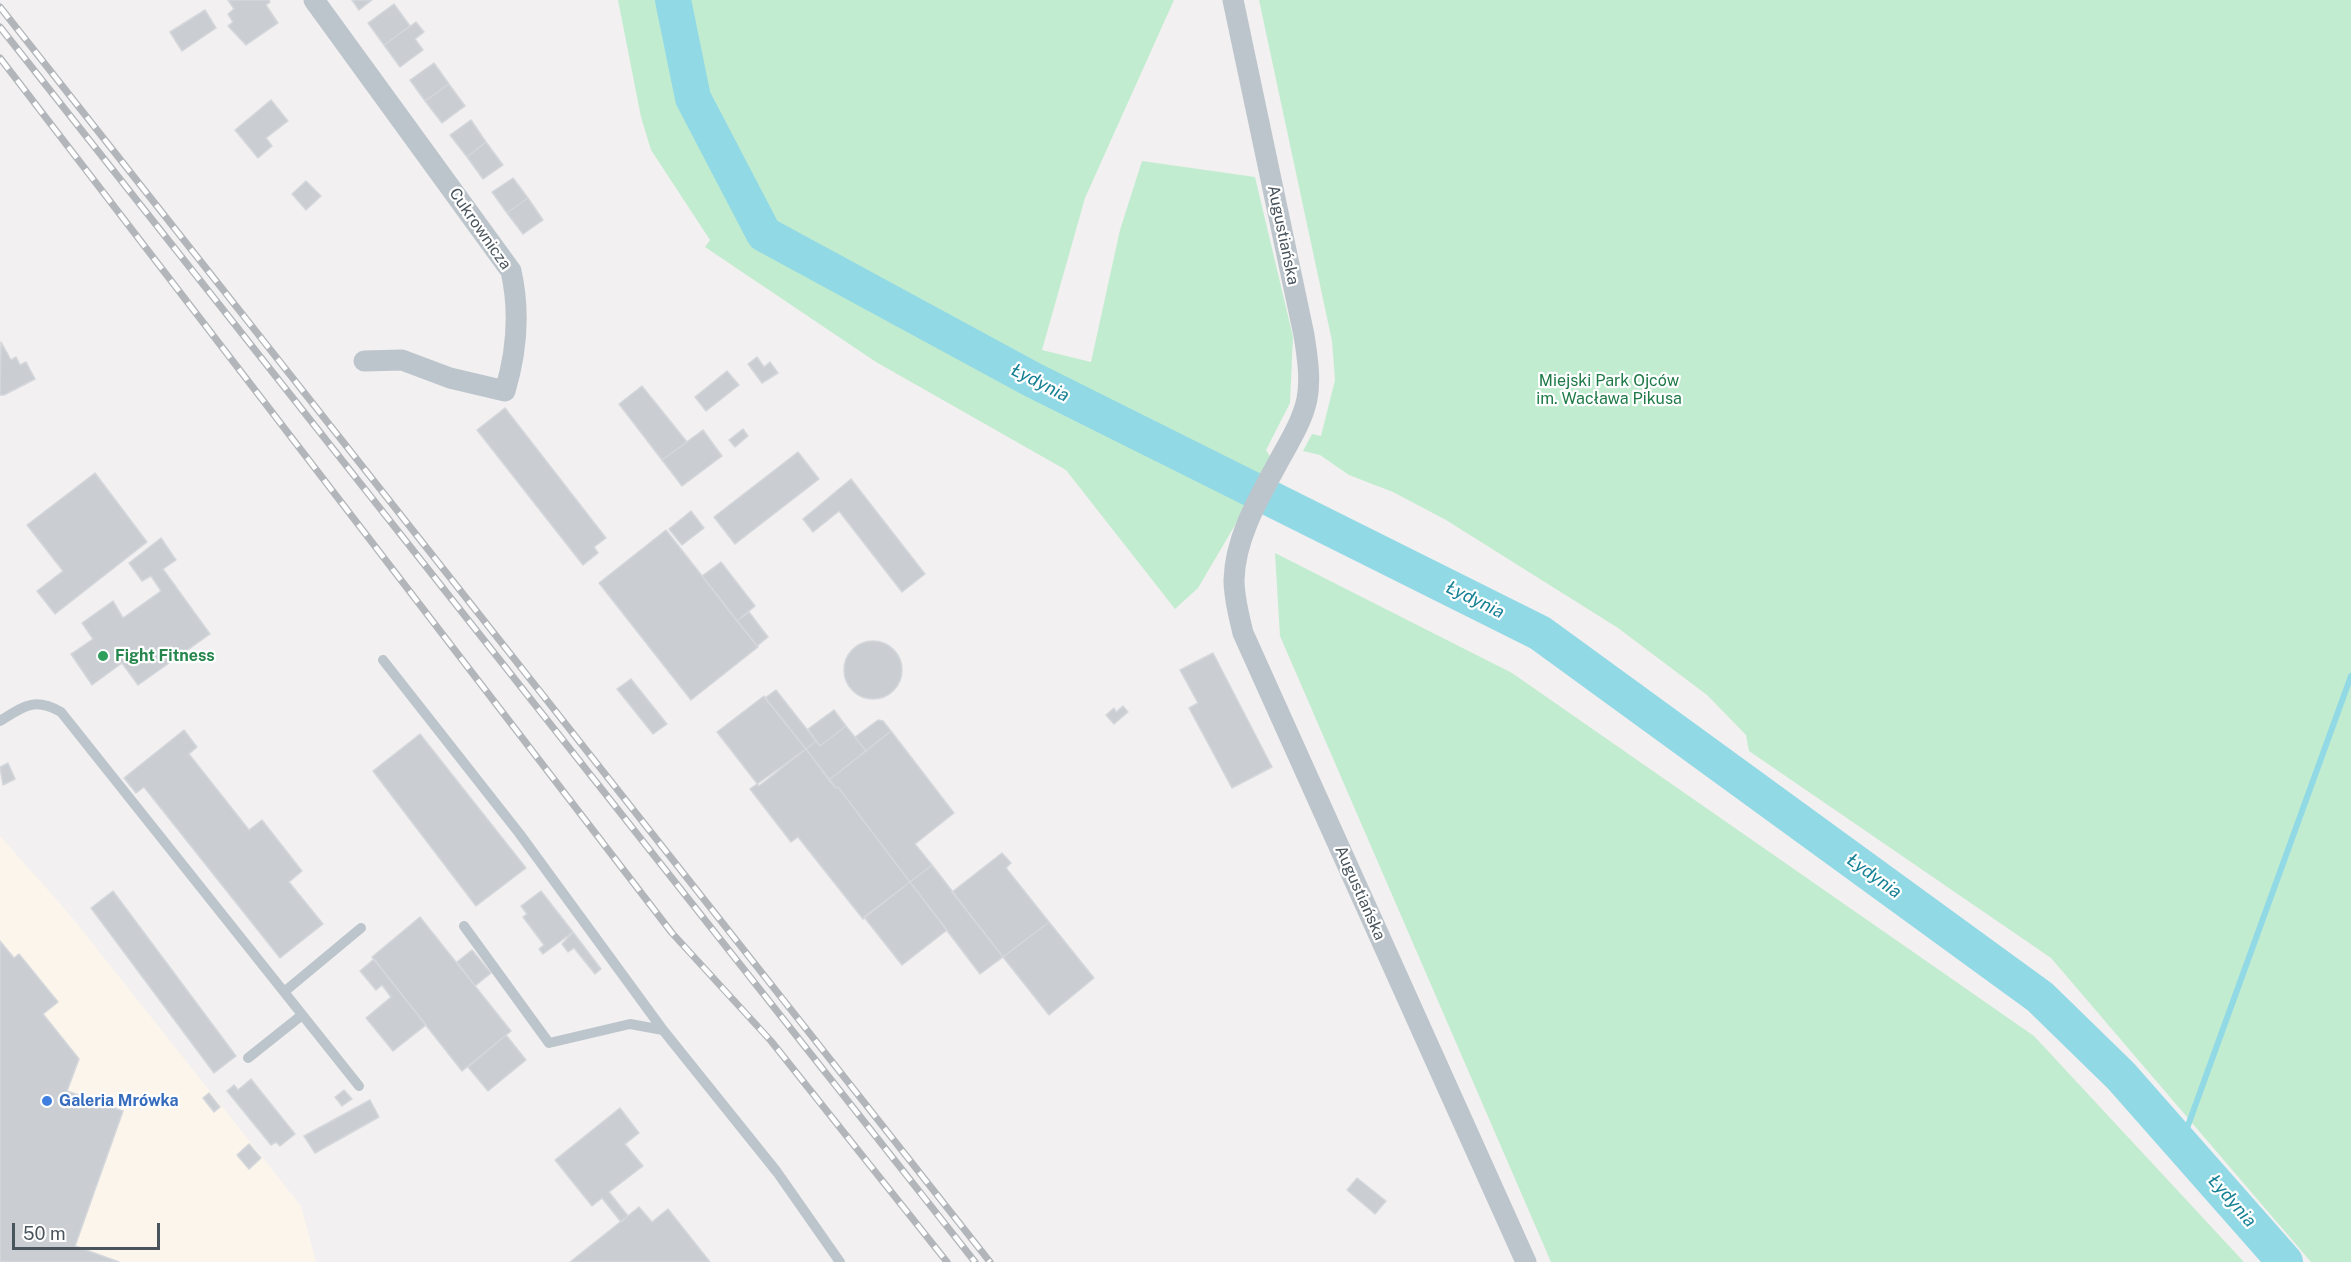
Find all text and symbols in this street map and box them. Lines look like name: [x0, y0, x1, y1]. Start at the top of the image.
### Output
street label: Augustiańska: [1263, 183, 1303, 287]
street label: Cukrownicza: [445, 184, 515, 274]
water label: Łydynia: [1007, 359, 1073, 407]
park label: Miejski Park Ojców im. Wacława Pikusa: [1536, 371, 1682, 409]
water label: Łydynia: [1442, 577, 1508, 623]
place label: Fight Fitness: [115, 646, 215, 666]
marker: Fight Fitness: [96, 649, 110, 663]
street label: Augustiańska: [1331, 843, 1389, 943]
water label: Łydynia: [1842, 849, 1906, 903]
place label: Galeria Mrówka: [59, 1091, 179, 1111]
marker: Galeria Mrówka: [40, 1094, 54, 1108]
water label: Łydynia: [2203, 1170, 2261, 1232]
scale bar: [15, 1211, 164, 1249]
text: 50 m: [23, 1223, 66, 1244]

